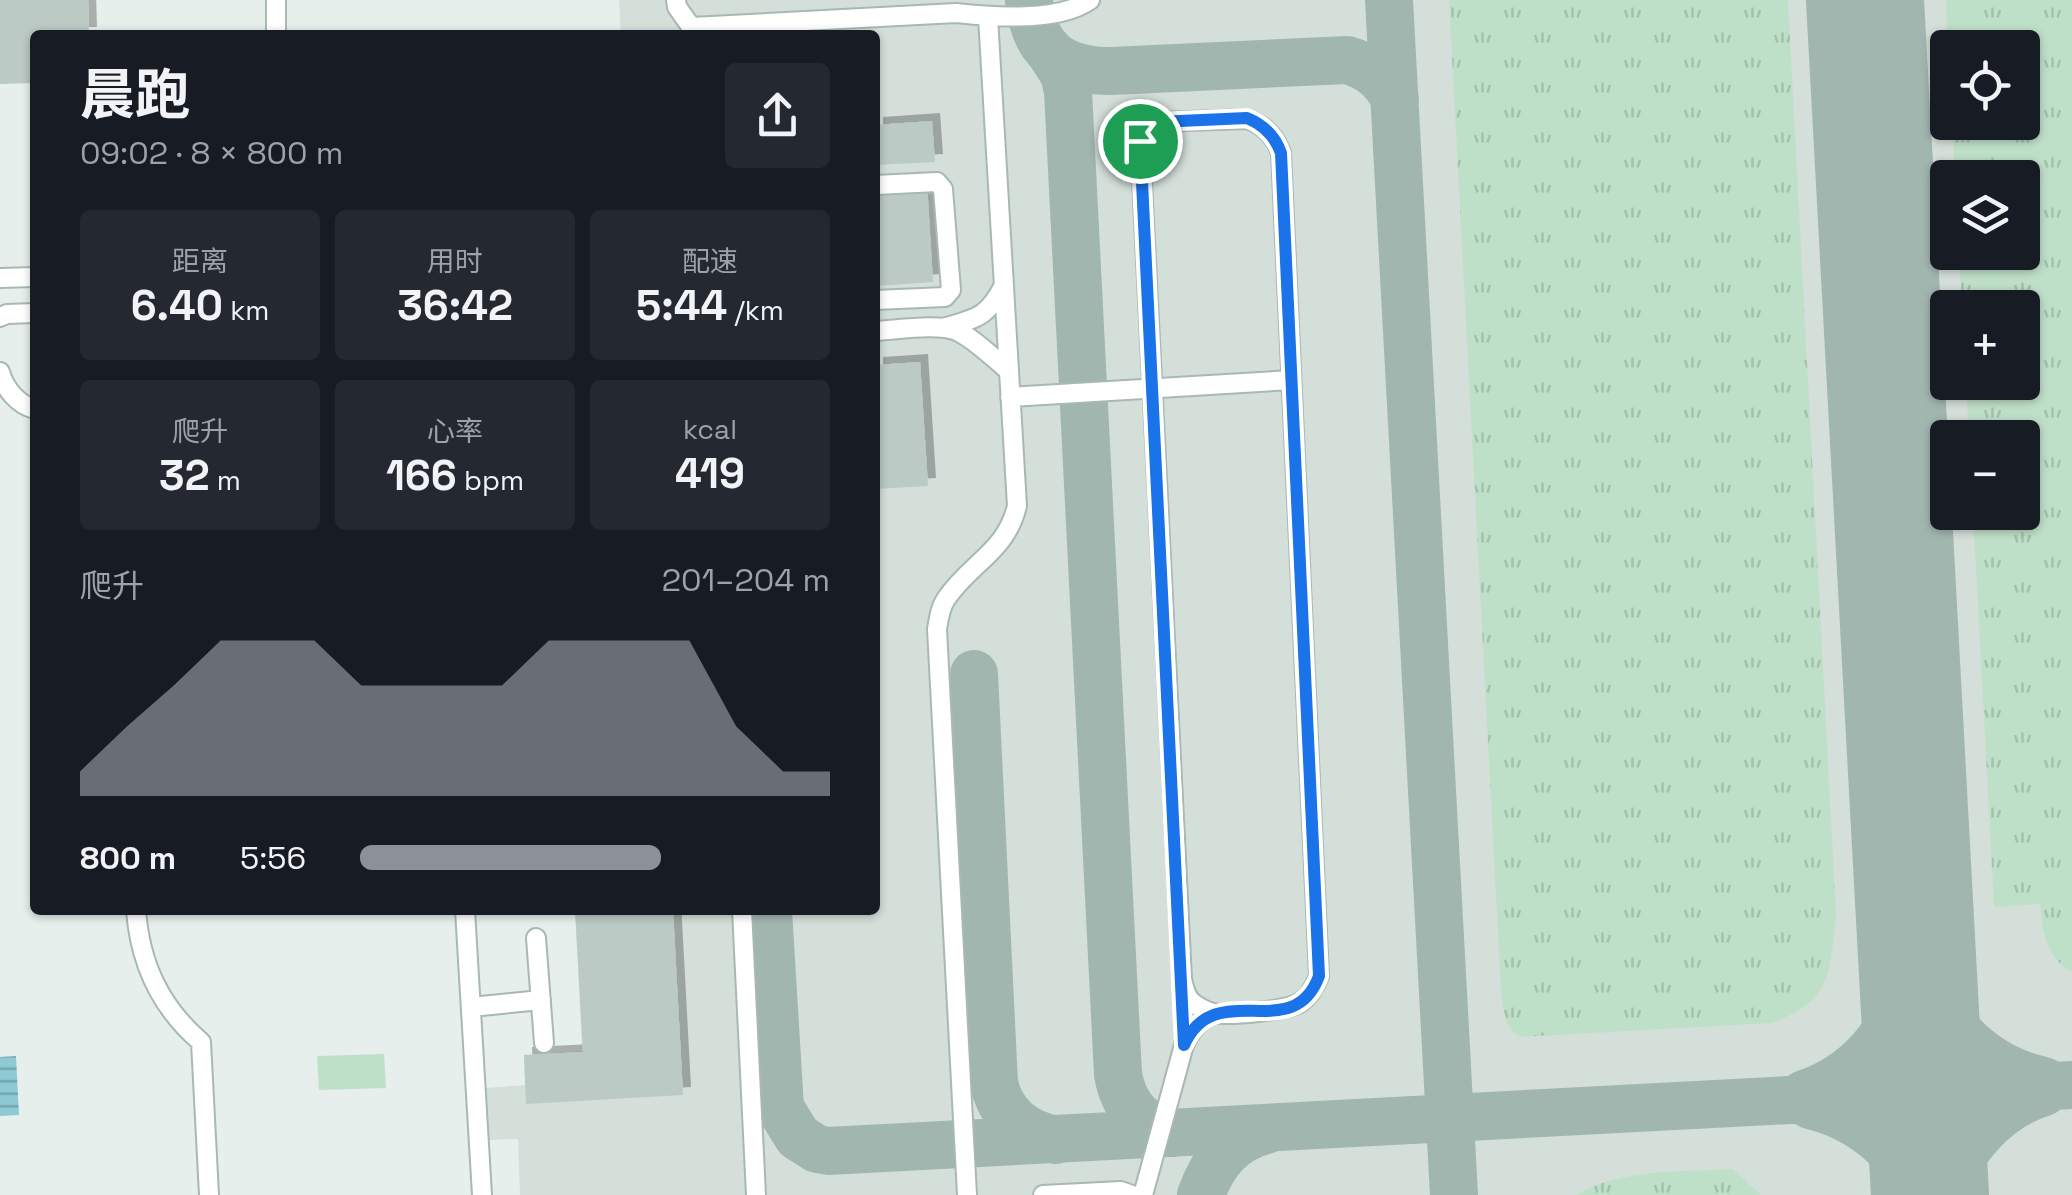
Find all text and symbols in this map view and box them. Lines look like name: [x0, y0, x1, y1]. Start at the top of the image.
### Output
map controls: [1930, 30, 2040, 530]
button: locate: [1930, 30, 2040, 140]
text: 晨跑: [80, 60, 190, 130]
button: share: [725, 63, 830, 168]
pin: [1098, 99, 1183, 184]
icon: arrive: [1113, 114, 1168, 169]
text: 09:02 · 8 × 800 m: [80, 133, 343, 173]
button: layers: [1930, 160, 2040, 270]
text: 距离: [172, 243, 228, 279]
text: 用时: [427, 243, 483, 279]
text: 配速: [682, 243, 738, 279]
text: 6.40: [131, 279, 223, 332]
text: 36:42: [397, 279, 513, 332]
text: 5:44: [636, 279, 727, 332]
button: +: [1930, 290, 2040, 400]
text: km: [223, 292, 269, 328]
text: /km: [727, 292, 784, 328]
text: kcal: [683, 411, 737, 447]
text: 爬升: [172, 413, 228, 449]
text: 心率: [427, 413, 483, 449]
button: −: [1930, 420, 2040, 530]
text: 419: [675, 447, 745, 500]
text: 32: [159, 449, 210, 502]
text: 166: [386, 449, 457, 502]
text: m: [210, 462, 241, 498]
text: bpm: [457, 462, 524, 498]
text: 201–204 m: [662, 560, 830, 600]
text: 爬升: [80, 566, 144, 606]
text: 800 m: [80, 838, 176, 878]
text: 5:56: [240, 838, 306, 878]

